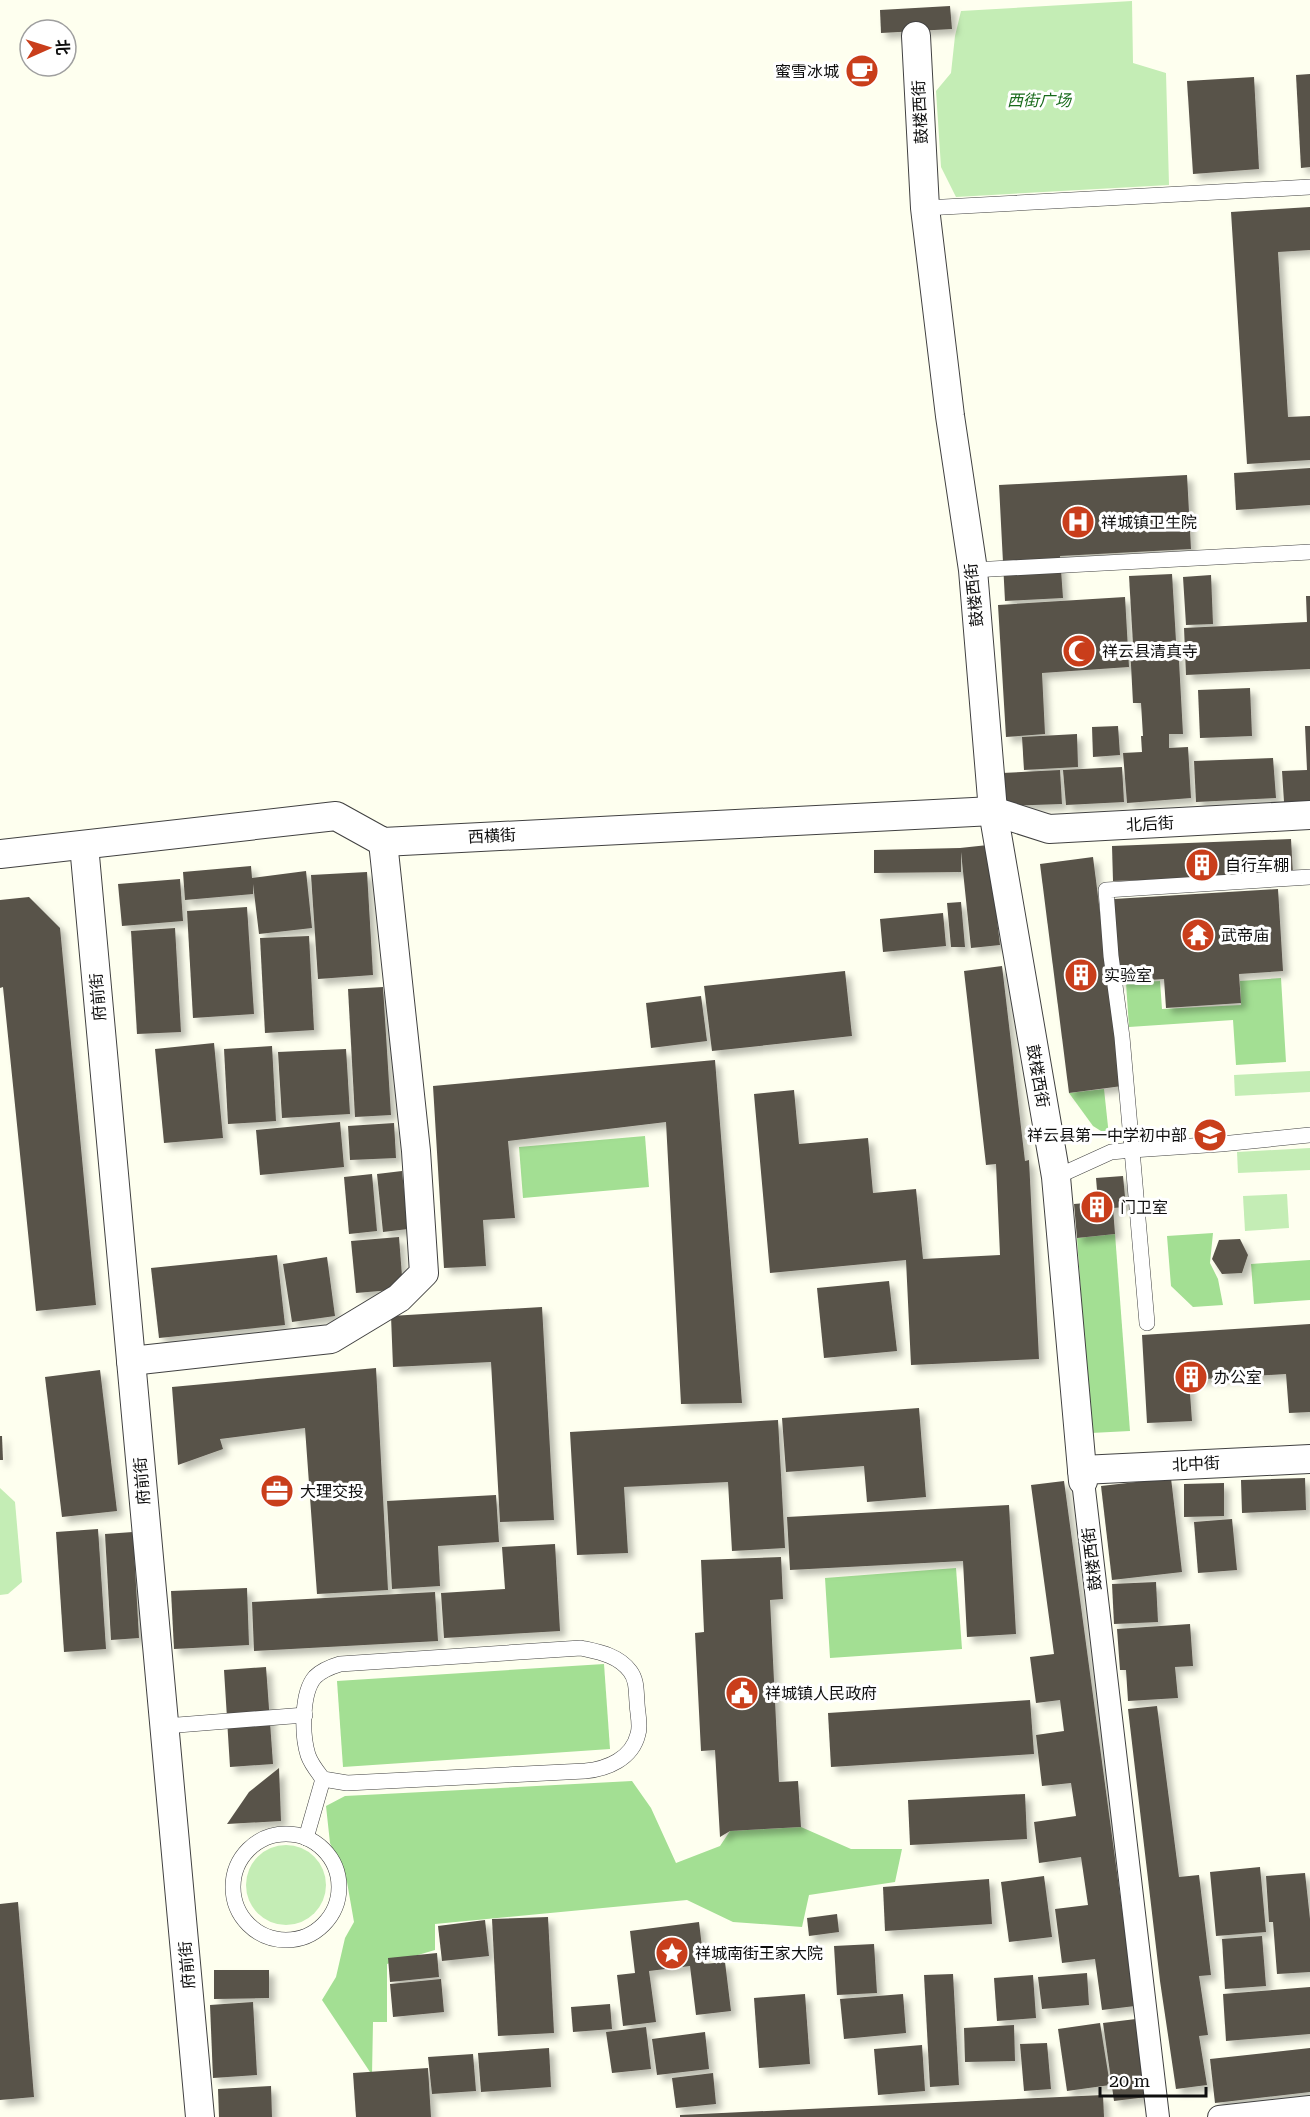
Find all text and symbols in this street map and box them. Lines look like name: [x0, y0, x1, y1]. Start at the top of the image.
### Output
north arrow: [18, 18, 78, 78]
text: 北: [53, 39, 72, 56]
cafe icon: 蜜雪冰城: [844, 53, 880, 89]
place label: 蜜雪冰城: [775, 62, 839, 81]
street label: 鼓楼西街: [909, 80, 931, 144]
park label: 西街广场: [1007, 91, 1073, 110]
hospital icon: 祥城镇卫生院: [1060, 504, 1096, 540]
place label: 祥城镇卫生院: [1101, 513, 1197, 532]
street label: 鼓楼西街: [961, 562, 987, 628]
mosque icon: 祥云县清真寺: [1061, 633, 1097, 669]
place label: 祥云县清真寺: [1102, 642, 1198, 661]
street label: 北后街: [1126, 813, 1174, 835]
street label: 西横街: [468, 825, 516, 847]
building icon: 自行车棚: [1184, 847, 1220, 883]
place label: 自行车棚: [1225, 856, 1289, 875]
temple icon: 武帝庙: [1180, 917, 1216, 953]
place label: 武帝庙: [1221, 926, 1269, 945]
building icon: 实验室: [1063, 957, 1099, 993]
place label: 实验室: [1104, 966, 1152, 985]
street label: 府前街: [86, 972, 110, 1022]
street label: 鼓楼西街: [1023, 1043, 1053, 1109]
school or university icon: 祥云县第一中学初中部: [1192, 1117, 1228, 1153]
place label: 祥云县第一中学初中部: [1027, 1126, 1187, 1145]
building icon: 门卫室: [1079, 1189, 1115, 1225]
place label: 门卫室: [1120, 1198, 1168, 1217]
building icon: 办公室: [1173, 1359, 1209, 1395]
place label: 办公室: [1214, 1368, 1262, 1387]
street label: 北中街: [1172, 1453, 1220, 1475]
street label: 府前街: [130, 1456, 154, 1506]
office icon: 大理交投: [259, 1473, 295, 1509]
place label: 大理交投: [300, 1482, 364, 1501]
street label: 鼓楼西街: [1079, 1526, 1105, 1592]
public building icon: 祥城镇人民政府: [724, 1675, 760, 1711]
place label: 祥城镇人民政府: [765, 1684, 877, 1703]
place icon: 祥城南街王家大院: [654, 1935, 690, 1971]
street label: 府前街: [175, 1940, 199, 1990]
place label: 祥城南街王家大院: [695, 1944, 823, 1963]
scale bar: [1100, 2060, 1206, 2098]
text: 20 m: [1109, 2070, 1150, 2091]

